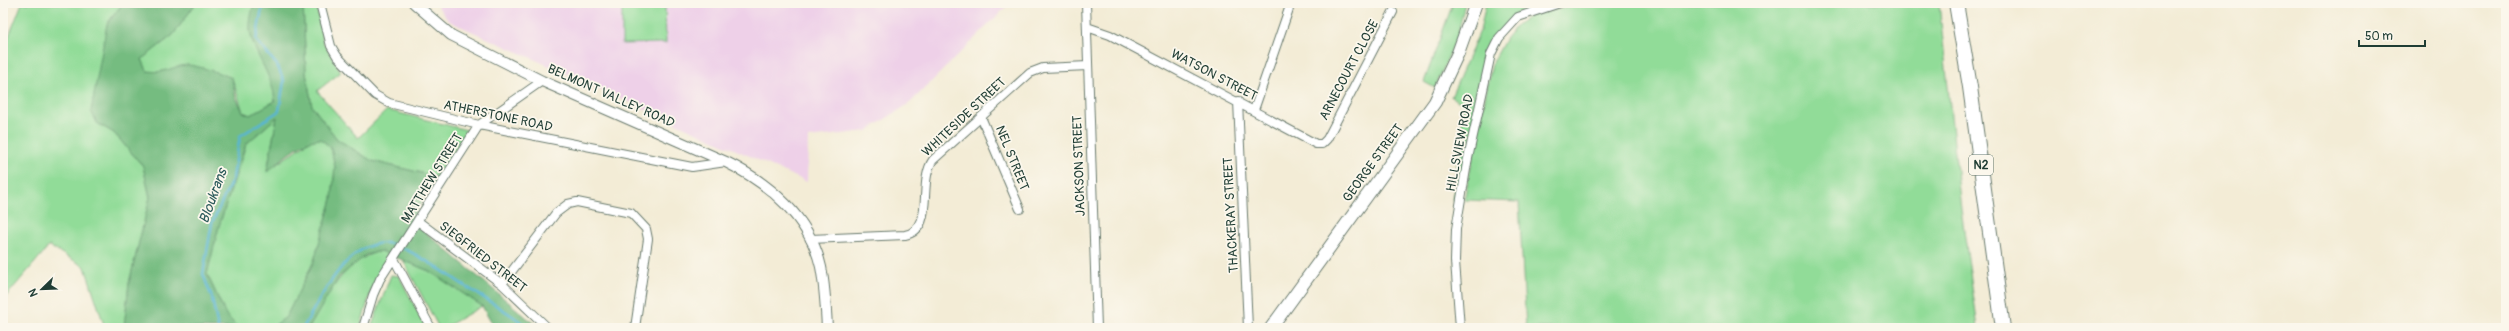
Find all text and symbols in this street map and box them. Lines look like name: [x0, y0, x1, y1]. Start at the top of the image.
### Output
street label: ARNECOURT CLOSE: [1316, 17, 1382, 123]
scale bar: [2359, 22, 2425, 48]
text: 50 m: [2365, 29, 2393, 44]
street label: WATSON STREET: [1168, 46, 1260, 104]
street label: BELMONT VALLEY ROAD: [545, 61, 677, 131]
street label: WHITESIDE STREET: [919, 74, 1009, 160]
street label: HILLSVIEW ROAD: [1443, 93, 1477, 193]
street label: ATHERSTONE ROAD: [442, 97, 554, 135]
street label: JACKSON STREET: [1069, 115, 1089, 217]
street label: GEORGE STREET: [1339, 121, 1407, 205]
street label: NEL STREET: [992, 123, 1032, 193]
street label: MATTHEW STREET: [398, 130, 466, 226]
road number: N2: [1969, 155, 1993, 175]
street label: THACKERAY STREET: [1220, 157, 1242, 273]
water label: Bloukrans: [195, 165, 231, 226]
street label: SIEGFRIED STREET: [436, 218, 530, 296]
north arrow: [22, 269, 62, 309]
text: N: [26, 286, 41, 299]

